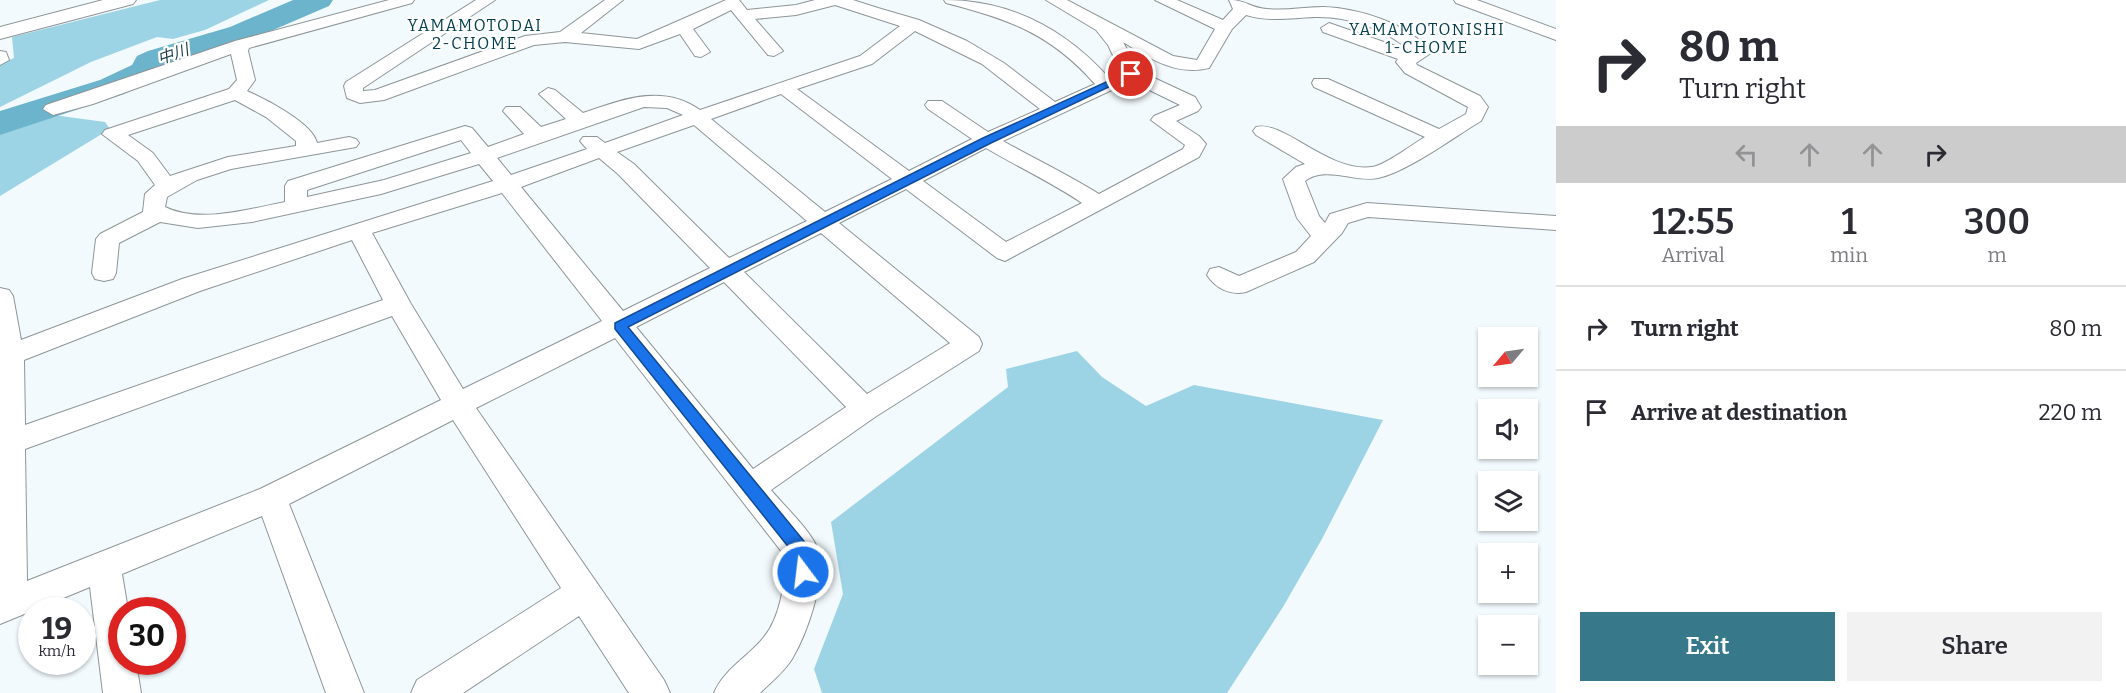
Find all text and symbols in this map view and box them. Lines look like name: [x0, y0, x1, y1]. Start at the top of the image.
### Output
district label: YAMAMOTODAI 2-CHOME: [407, 16, 543, 53]
district label: YAMAMOTONISHI 1-CHOME: [1349, 20, 1505, 57]
text: 80 m: [1679, 22, 1779, 72]
icon: right: [1580, 24, 1658, 102]
water label: 中川: [155, 39, 193, 68]
pin: [1105, 48, 1156, 99]
icon: arrive: [1114, 57, 1147, 90]
text: Turn right: [1679, 73, 1806, 105]
icon: left: [1730, 138, 1763, 171]
icon: ahead: [1793, 138, 1826, 171]
icon: ahead: [1856, 138, 1889, 171]
icon: right: [1919, 138, 1952, 171]
text: 12:55: [1652, 200, 1734, 244]
text: 1: [1841, 200, 1857, 244]
text: 300: [1964, 200, 2030, 244]
text: Arrival: [1661, 243, 1725, 267]
text: min: [1830, 243, 1868, 267]
text: m: [1987, 243, 2006, 267]
icon: right: [1580, 312, 1613, 345]
text: Turn right: [1631, 315, 1739, 342]
text: 80 m: [2049, 315, 2102, 342]
north arrow: [1478, 327, 1538, 387]
map controls: [1478, 327, 1538, 675]
icon: arrive: [1580, 396, 1613, 429]
button: sound: [1478, 399, 1538, 459]
text: Arrive at destination: [1631, 399, 1847, 426]
text: 220 m: [2039, 399, 2102, 426]
button: layers: [1478, 471, 1538, 531]
position arrow: [771, 540, 835, 604]
button: +: [1478, 543, 1538, 603]
speed limit sign: 30: [108, 597, 186, 675]
text: 19: [42, 611, 72, 647]
button: Exit: [1580, 612, 1835, 681]
button: Share: [1847, 612, 2102, 681]
button: −: [1478, 615, 1538, 675]
text: km/h: [38, 642, 76, 660]

